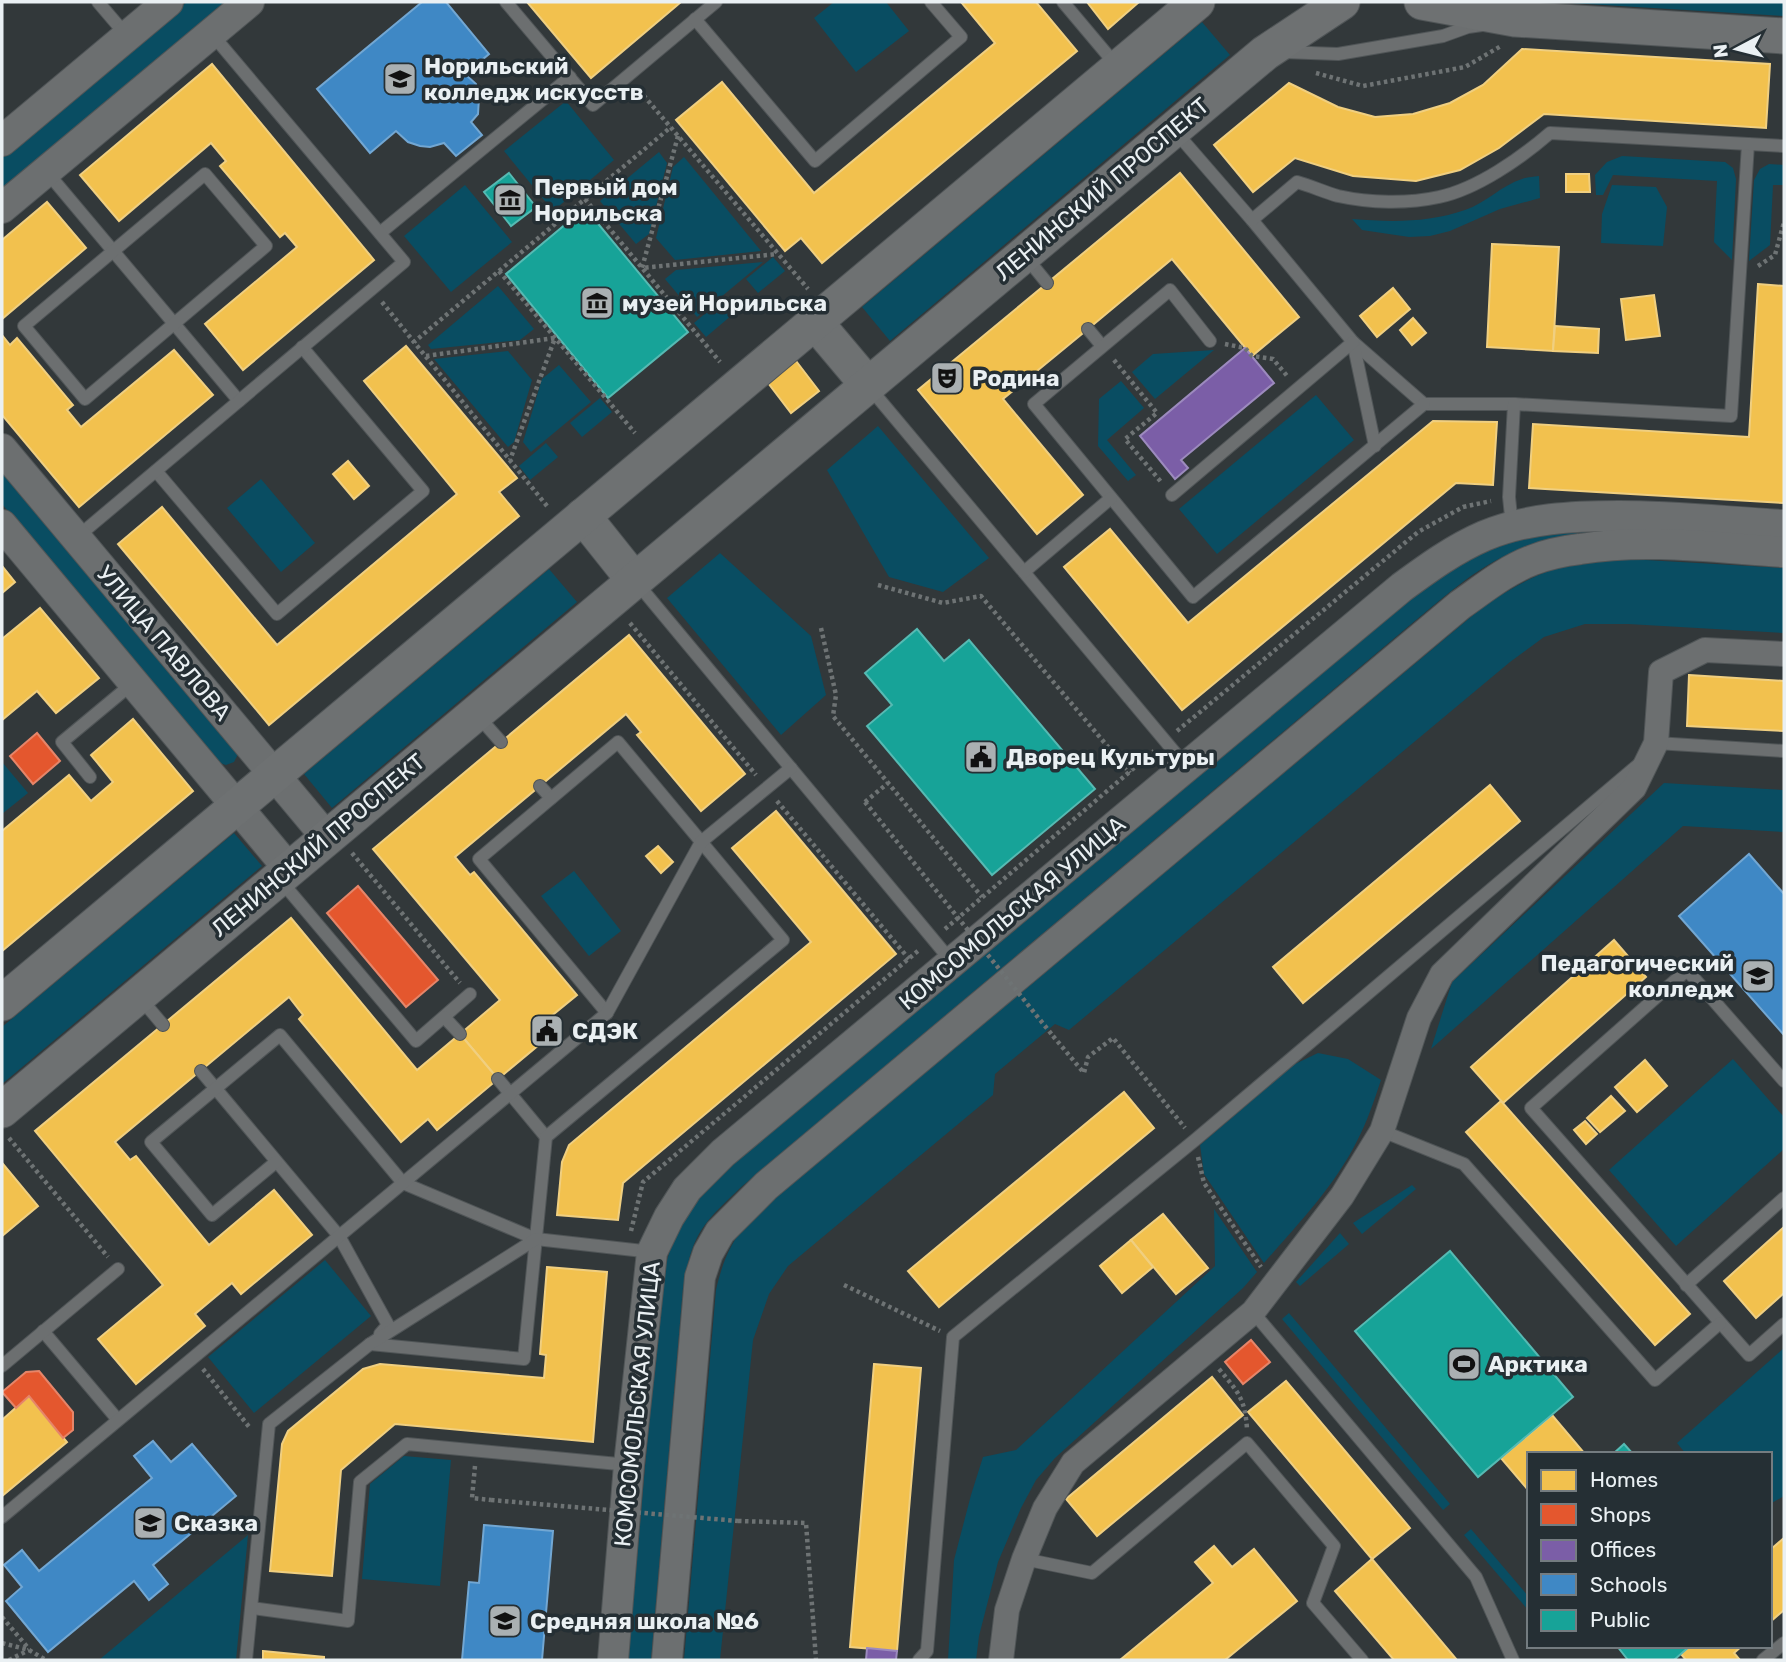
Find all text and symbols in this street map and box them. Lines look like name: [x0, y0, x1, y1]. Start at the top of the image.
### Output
north arrow: [1702, 14, 1772, 84]
text: N: [1708, 43, 1733, 59]
place label: Норильский колледж искусств: [424, 52, 644, 106]
school or university icon: Норильский колледж искусств: [381, 60, 419, 98]
street label: ЛЕНИНСКИЙ ПРОСПЕКТ: [989, 91, 1215, 287]
place label: Первый дом Норильска: [534, 173, 678, 227]
museum icon: Первый дом Норильска: [491, 181, 529, 219]
museum icon: музей Норильска: [578, 284, 616, 322]
place label: музей Норильска: [622, 289, 827, 317]
theatre icon: Родина: [928, 359, 966, 397]
place label: Родина: [972, 364, 1060, 392]
street label: УЛИЦА ПАВЛОВА: [91, 560, 237, 726]
public building icon: Дворец Культуры: [962, 738, 1000, 776]
place label: Дворец Культуры: [1006, 743, 1215, 771]
street label: ЛЕНИНСКИЙ ПРОСПЕКТ: [205, 747, 431, 943]
street label: КОМСОМОЛЬСКАЯ УЛИЦА: [893, 810, 1131, 1016]
place label: Педагогический колледж: [1540, 949, 1734, 1003]
school or university icon: Педагогический колледж: [1739, 957, 1777, 995]
public building icon: СДЭК: [528, 1012, 566, 1050]
place label: СДЭК: [572, 1017, 638, 1045]
street label: КОМСОМОЛЬСКАЯ УЛИЦА: [608, 1260, 666, 1548]
sports icon: Арктика: [1445, 1345, 1483, 1383]
place label: Арктика: [1488, 1350, 1588, 1378]
legend: [1527, 1452, 1772, 1648]
text: Homes: [1590, 1467, 1658, 1492]
text: Shops: [1590, 1502, 1651, 1527]
school or university icon: Сказка: [131, 1504, 169, 1542]
place label: Сказка: [174, 1509, 258, 1537]
text: Offices: [1590, 1537, 1656, 1562]
text: Schools: [1590, 1572, 1667, 1597]
school or university icon: Средняя школа №6: [486, 1602, 524, 1640]
place label: Средняя школа №6: [530, 1607, 759, 1635]
text: Public: [1590, 1607, 1650, 1632]

